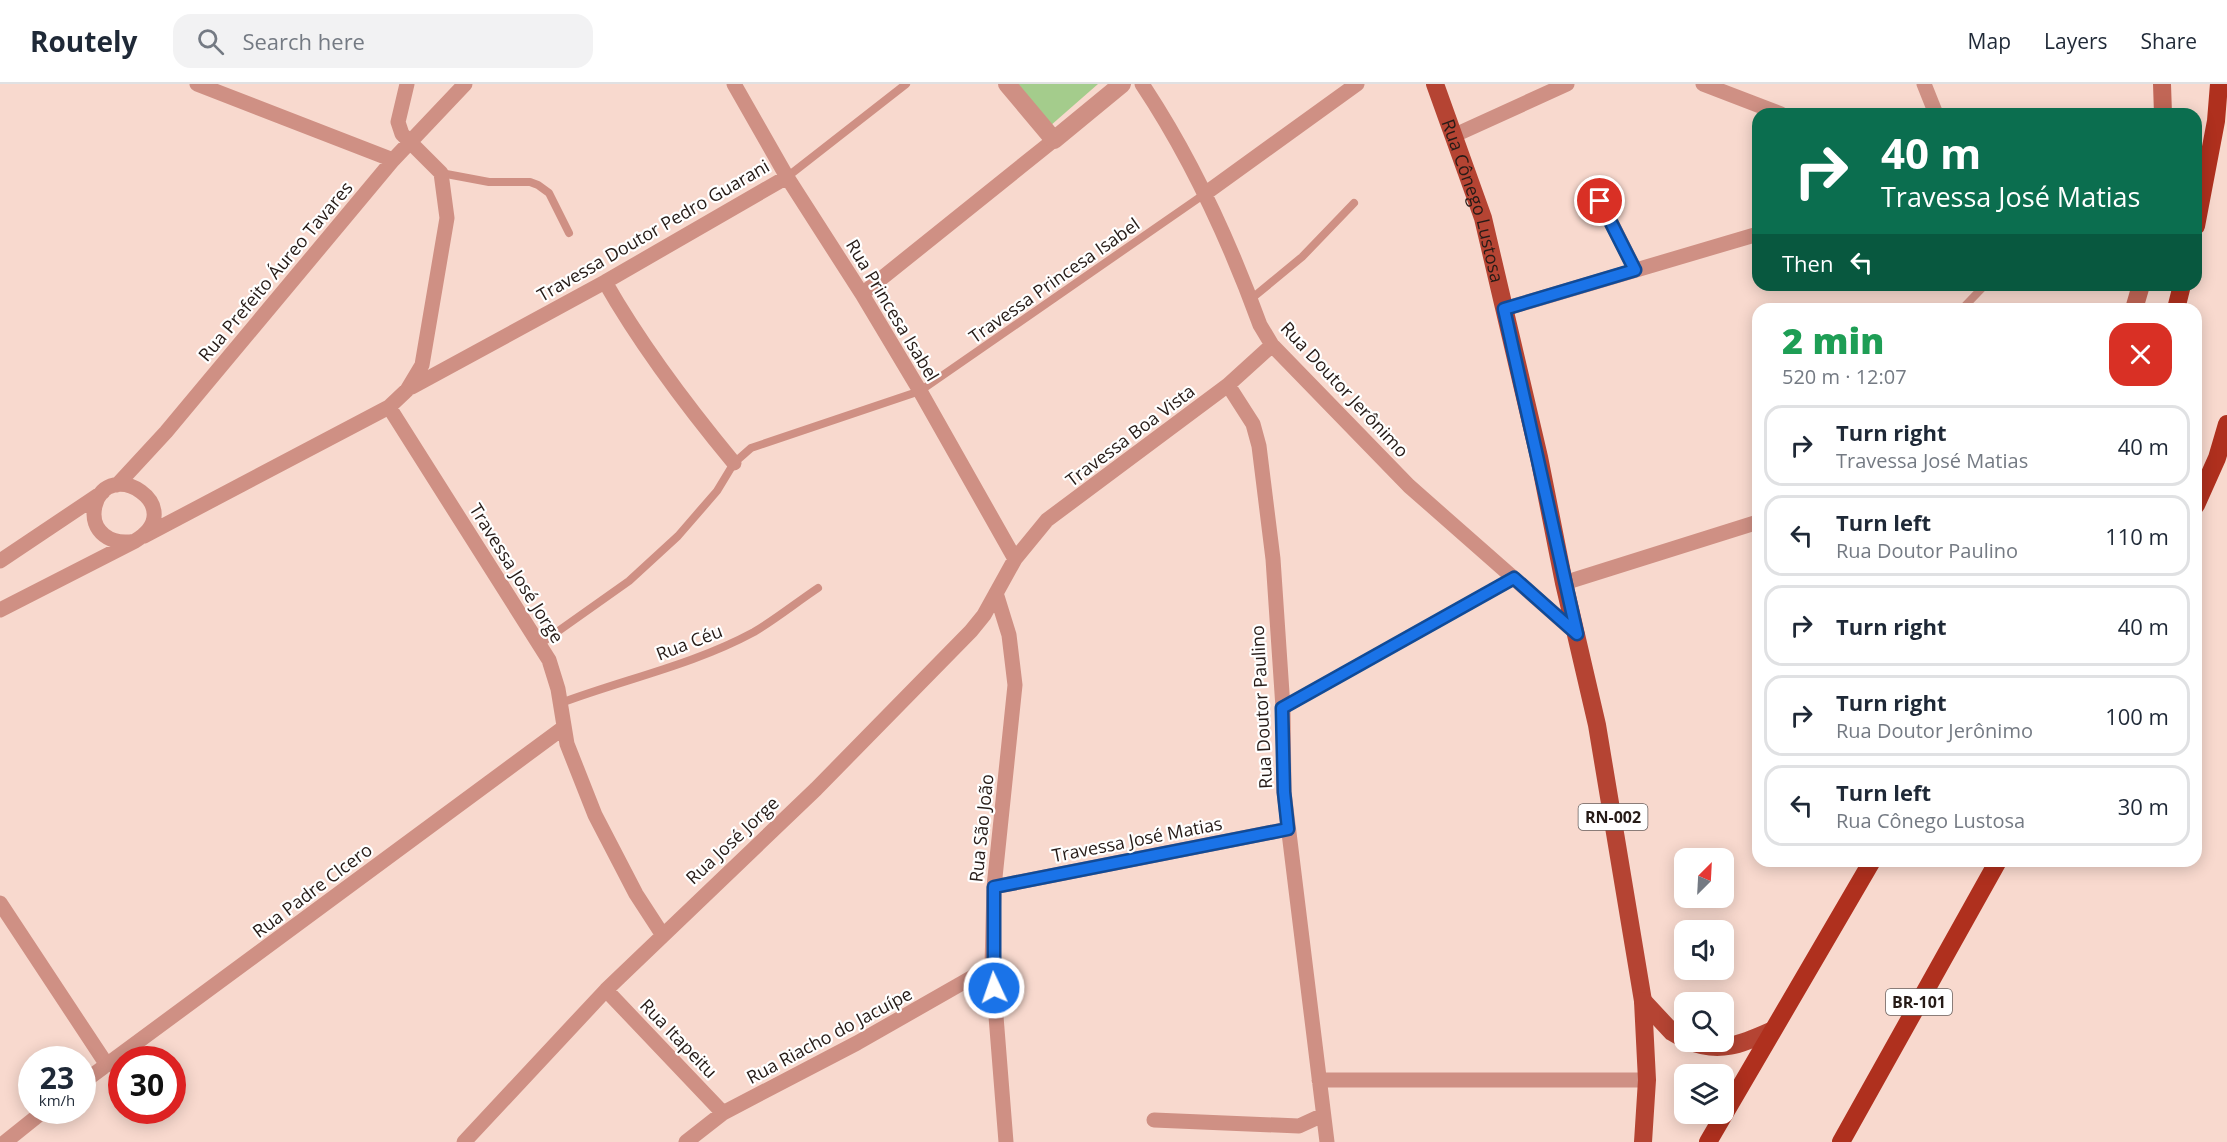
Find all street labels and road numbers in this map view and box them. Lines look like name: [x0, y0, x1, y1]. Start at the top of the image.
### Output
street label: Rua Cônego Lustosa: [1436, 116, 1510, 285]
street label: Travessa Doutor Pedro Guarani: [533, 154, 773, 306]
street label: Rua Prefeito Áureo Tavares: [192, 176, 358, 366]
street label: Travessa Princesa Isabel: [964, 212, 1144, 348]
street label: Rua Princesa Isabel: [841, 234, 945, 386]
street label: Rua Doutor Jerônimo: [1276, 316, 1414, 462]
street label: Travessa Boa Vista: [1061, 379, 1199, 491]
street label: Travessa José Jorge: [464, 499, 570, 647]
street label: Rua Céu: [652, 618, 726, 666]
street label: Rua Doutor Paulino: [1245, 625, 1277, 789]
street label: Rua São João: [963, 773, 999, 883]
street label: Rua José Jorge: [680, 791, 784, 889]
road number: RN-002: [1578, 804, 1648, 830]
street label: Travessa José Matias: [1050, 811, 1224, 867]
street label: Rua Padre Clcero: [247, 837, 377, 943]
street label: Rua Riacho do Jacuípe: [742, 981, 916, 1089]
road number: BR-101: [1886, 989, 1952, 1015]
street label: Rua Itapeitu: [635, 993, 723, 1083]

